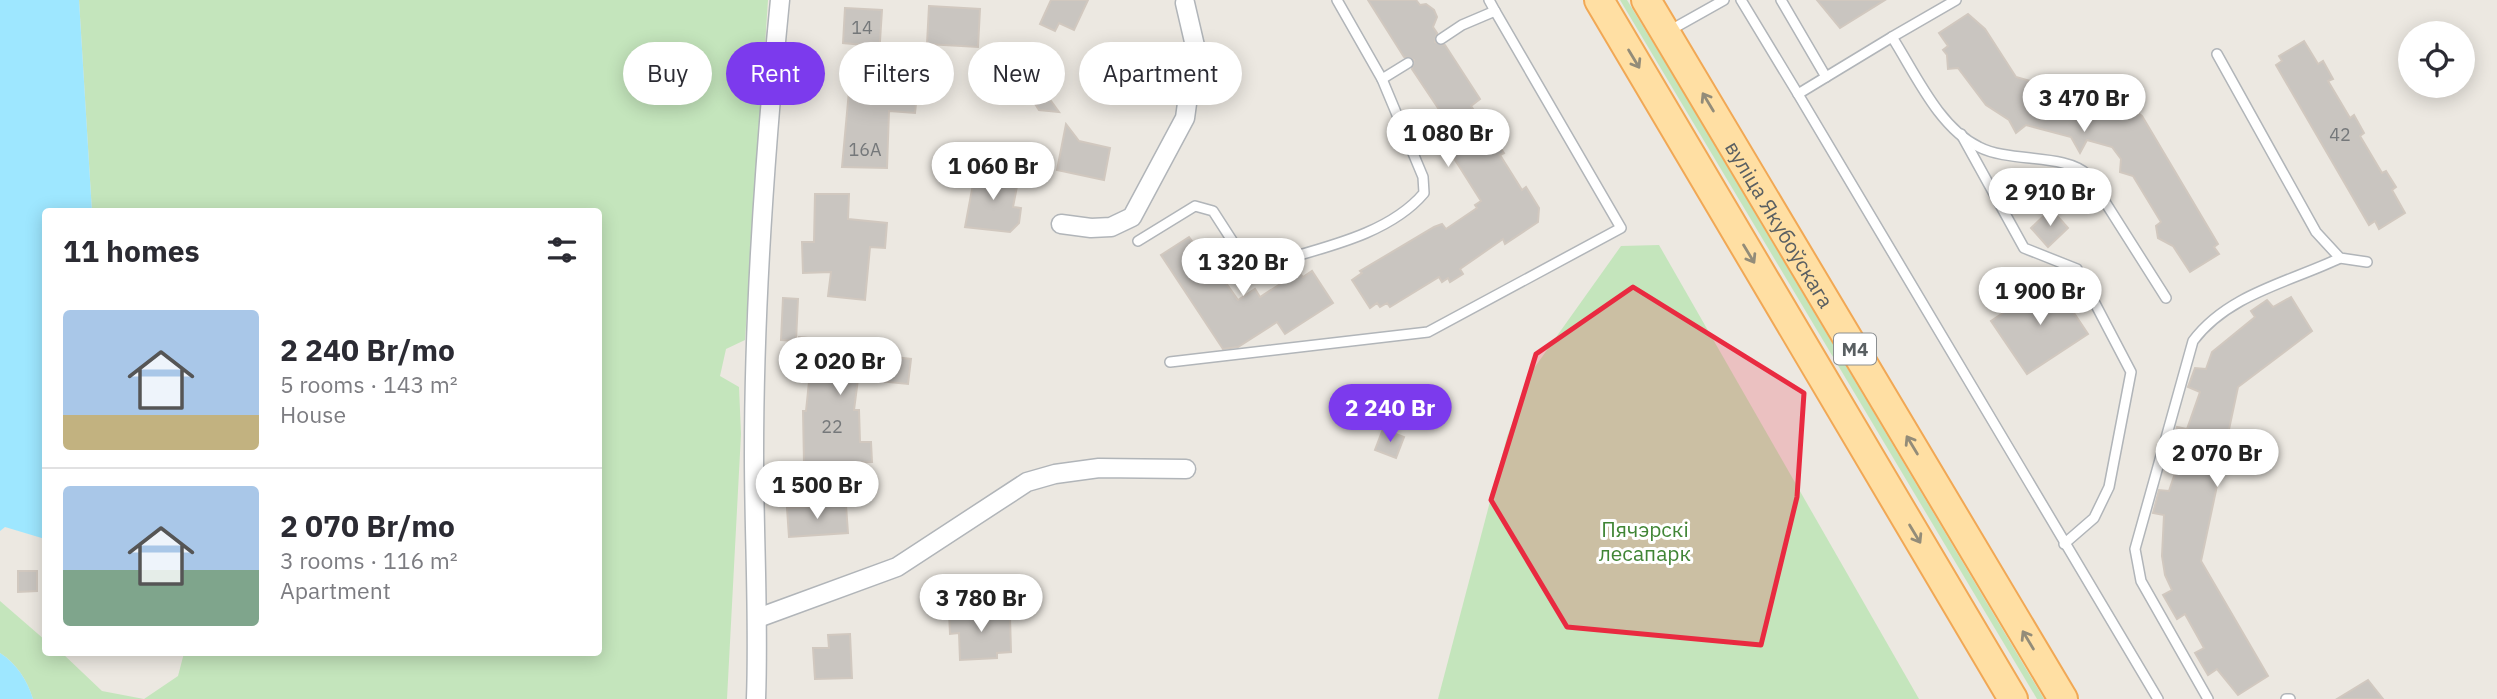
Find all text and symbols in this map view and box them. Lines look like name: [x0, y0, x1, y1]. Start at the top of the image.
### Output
house number: 14: [851, 16, 873, 39]
map controls: [2398, 21, 2475, 98]
button: locate: [2398, 21, 2475, 98]
chip: Buy: [623, 42, 712, 105]
chip: Rent: [726, 42, 825, 105]
chip: Filters: [839, 42, 954, 105]
chip: New: [968, 42, 1065, 105]
chip: Apartment: [1079, 42, 1242, 105]
one-way arrow: [1627, 48, 1641, 68]
pin: 3 470 Br: [2012, 74, 2156, 134]
text: 3 470 Br: [2039, 82, 2129, 112]
one-way arrow: [1700, 93, 1714, 113]
pin: 1 080 Br: [1376, 110, 1520, 169]
text: 1 080 Br: [1403, 117, 1493, 147]
house number: 42: [2329, 123, 2351, 146]
street label: вуліца Якубоўскага: [1719, 135, 1840, 313]
house number: 16А: [848, 138, 882, 161]
pin: 1 060 Br: [921, 142, 1065, 202]
text: 1 060 Br: [948, 150, 1038, 180]
pin: 2 910 Br: [1978, 168, 2122, 228]
text: 2 910 Br: [2005, 176, 2095, 206]
text: 11 homes: [63, 231, 200, 270]
icon: filters: [543, 231, 581, 269]
pin: 1 320 Br: [1171, 238, 1315, 298]
one-way arrow: [1743, 244, 1757, 264]
text: 1 320 Br: [1198, 246, 1288, 276]
pin: 1 900 Br: [1968, 268, 2112, 327]
text: 1 900 Br: [1995, 275, 2085, 305]
text: 2 240 Br/mo: [280, 330, 455, 369]
road number: М4: [1834, 334, 1876, 364]
icon: home: [119, 338, 203, 422]
pin: 2 020 Br: [768, 338, 912, 397]
text: 2 020 Br: [795, 345, 885, 375]
text: 5 rooms · 143 m²: [280, 369, 458, 399]
pin: 2 240 Br: [1318, 384, 1462, 444]
text: 2 240 Br: [1345, 392, 1435, 422]
text: House: [280, 399, 346, 429]
house number: 22: [821, 415, 843, 438]
pin: 2 070 Br: [2145, 430, 2289, 489]
one-way arrow: [1905, 435, 1918, 456]
text: 2 070 Br: [2172, 437, 2262, 467]
pin: 1 500 Br: [745, 462, 889, 521]
text: 1 500 Br: [772, 469, 862, 499]
text: 2 070 Br/mo: [280, 506, 455, 545]
icon: home: [119, 514, 203, 598]
park label: Пячэрскі лесапарк: [1599, 515, 1691, 567]
one-way arrow: [1909, 524, 1923, 544]
text: 3 rooms · 116 m²: [280, 545, 458, 575]
pin: 3 780 Br: [909, 574, 1053, 634]
text: Apartment: [280, 575, 391, 605]
text: 3 780 Br: [936, 582, 1026, 612]
one-way arrow: [2021, 631, 2035, 651]

